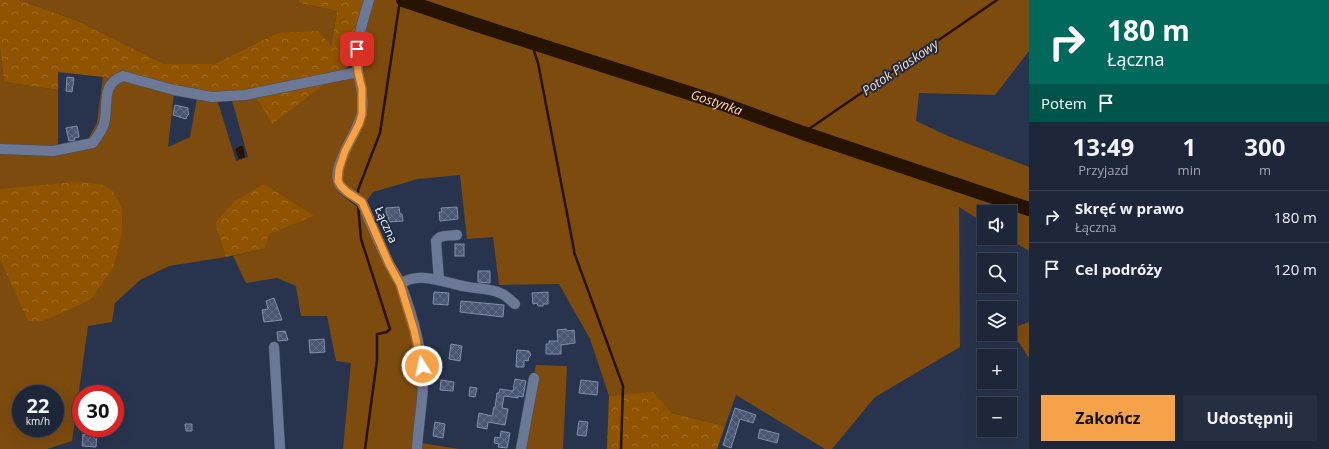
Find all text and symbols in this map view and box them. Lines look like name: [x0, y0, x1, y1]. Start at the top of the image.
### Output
text: 180 m: [1107, 11, 1190, 49]
icon: right: [1041, 16, 1093, 68]
pin: [340, 32, 374, 66]
water label: Potok Piaskowy: [858, 34, 943, 99]
icon: arrive: [346, 38, 368, 60]
text: Łączna: [1107, 47, 1165, 71]
water label: Gostynka: [689, 85, 746, 120]
icon: arrive: [1095, 92, 1117, 114]
text: Potem: [1041, 93, 1087, 113]
text: 13:49: [1072, 130, 1134, 163]
text: 1: [1182, 130, 1196, 163]
text: 300: [1244, 130, 1286, 163]
text: Przyjazd: [1078, 161, 1128, 179]
text: min: [1178, 161, 1201, 179]
text: m: [1259, 161, 1271, 179]
text: Skręć w prawo: [1075, 198, 1184, 218]
street label: Łączna: [371, 204, 402, 246]
map controls: [977, 205, 1017, 437]
button: sound: [977, 205, 1017, 245]
icon: right: [1041, 206, 1063, 228]
text: 180 m: [1273, 207, 1317, 227]
text: Łączna: [1075, 218, 1117, 236]
button: search: [977, 253, 1017, 293]
icon: arrive: [1041, 258, 1063, 280]
text: Cel podróży: [1075, 259, 1162, 279]
text: 120 m: [1273, 259, 1317, 279]
button: layers: [977, 301, 1017, 341]
position arrow: [401, 345, 443, 387]
button: +: [977, 349, 1017, 389]
speed limit sign: 30: [72, 385, 124, 437]
text: 22: [27, 392, 49, 419]
button: Zakończ: [1041, 395, 1175, 441]
button: Udostępnij: [1183, 395, 1317, 441]
button: −: [977, 397, 1017, 437]
text: km/h: [26, 414, 50, 428]

